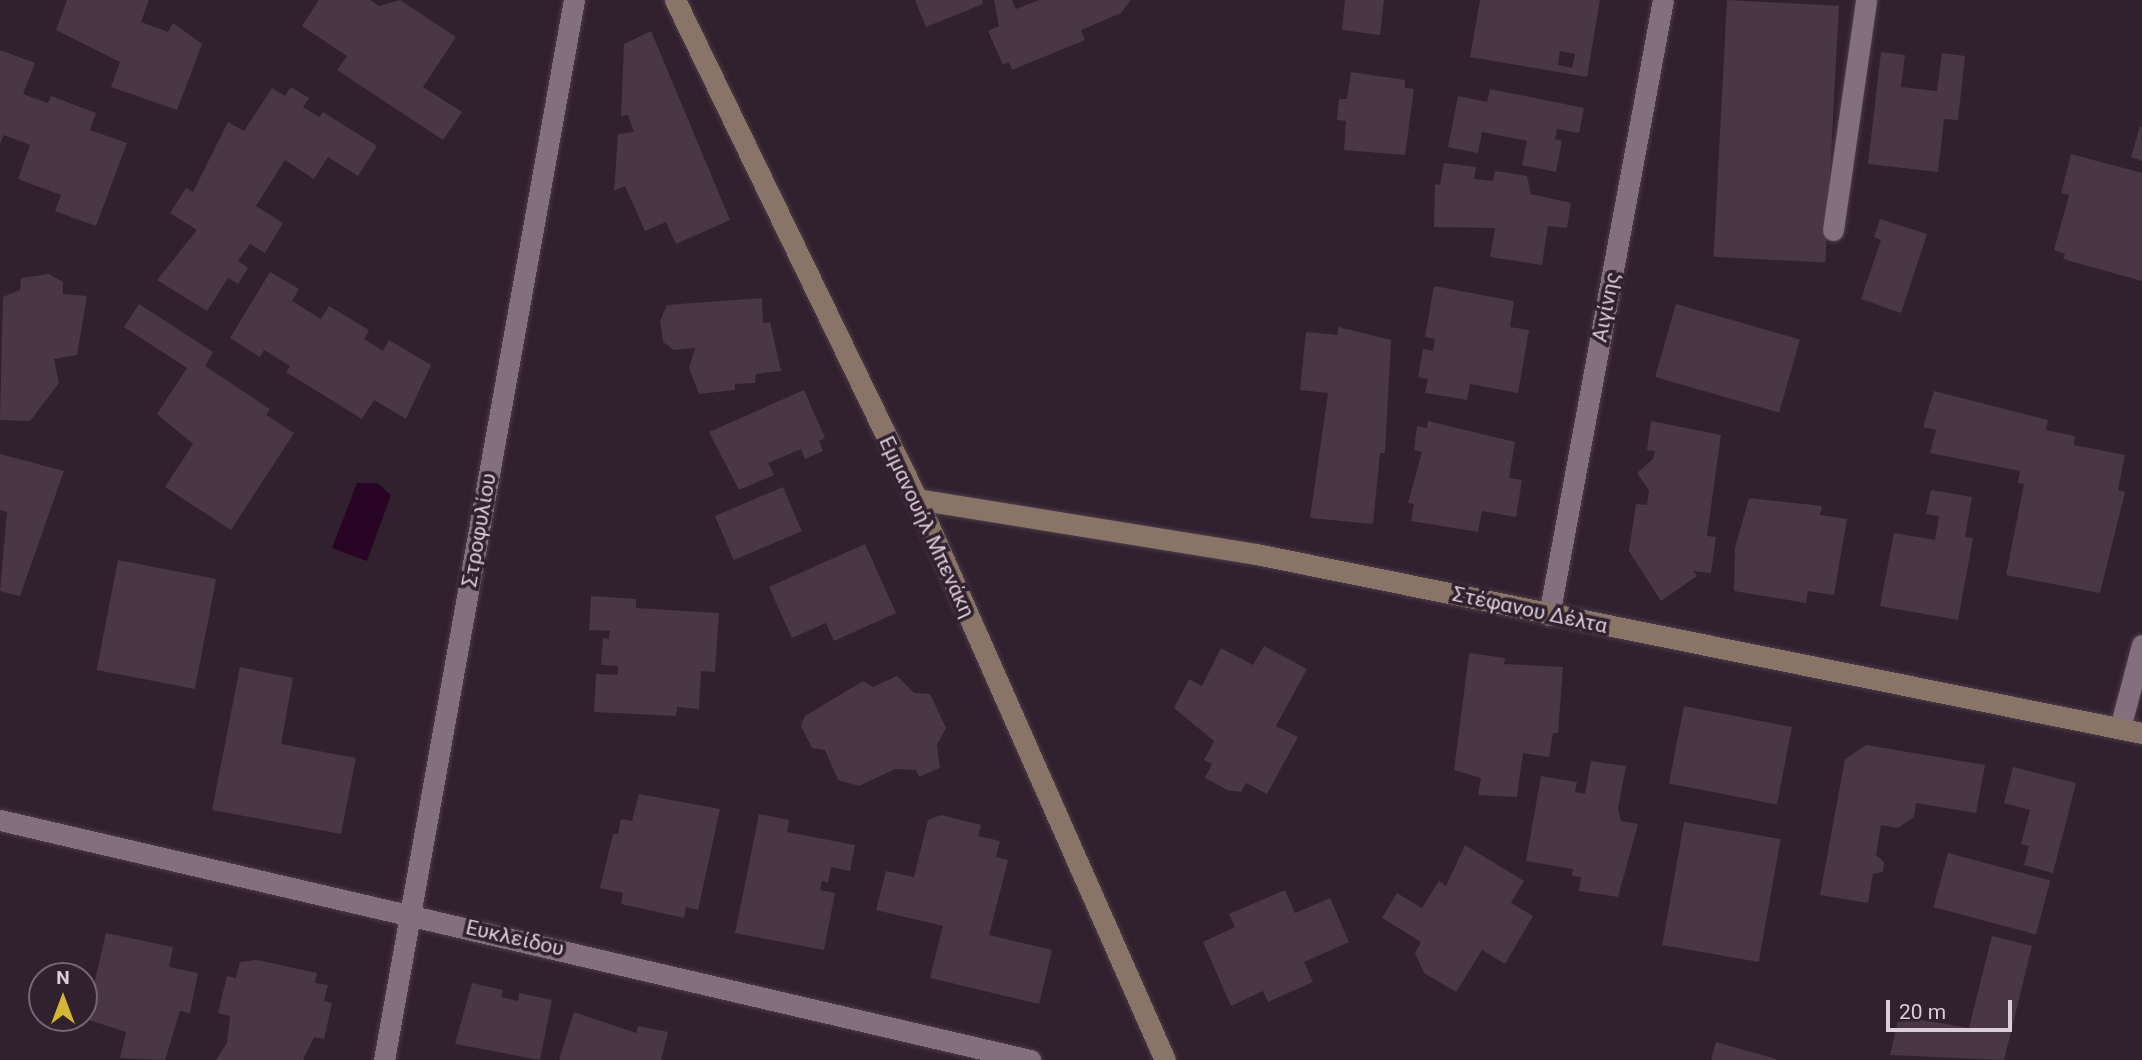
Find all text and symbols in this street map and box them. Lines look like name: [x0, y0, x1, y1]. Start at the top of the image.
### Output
street label: Αιγίνης: [1587, 270, 1625, 344]
street label: Εμμανουήλ Μπενάκη: [874, 432, 980, 622]
street label: Στροφυλίου: [457, 471, 501, 589]
street label: Στέφανου Δέλτα: [1450, 581, 1610, 639]
street label: Ευκλείδου: [463, 914, 567, 962]
north arrow: [28, 962, 98, 1032]
text: N: [56, 966, 70, 989]
scale bar: [1890, 986, 2016, 1030]
text: 20 m: [1899, 1000, 1946, 1024]

